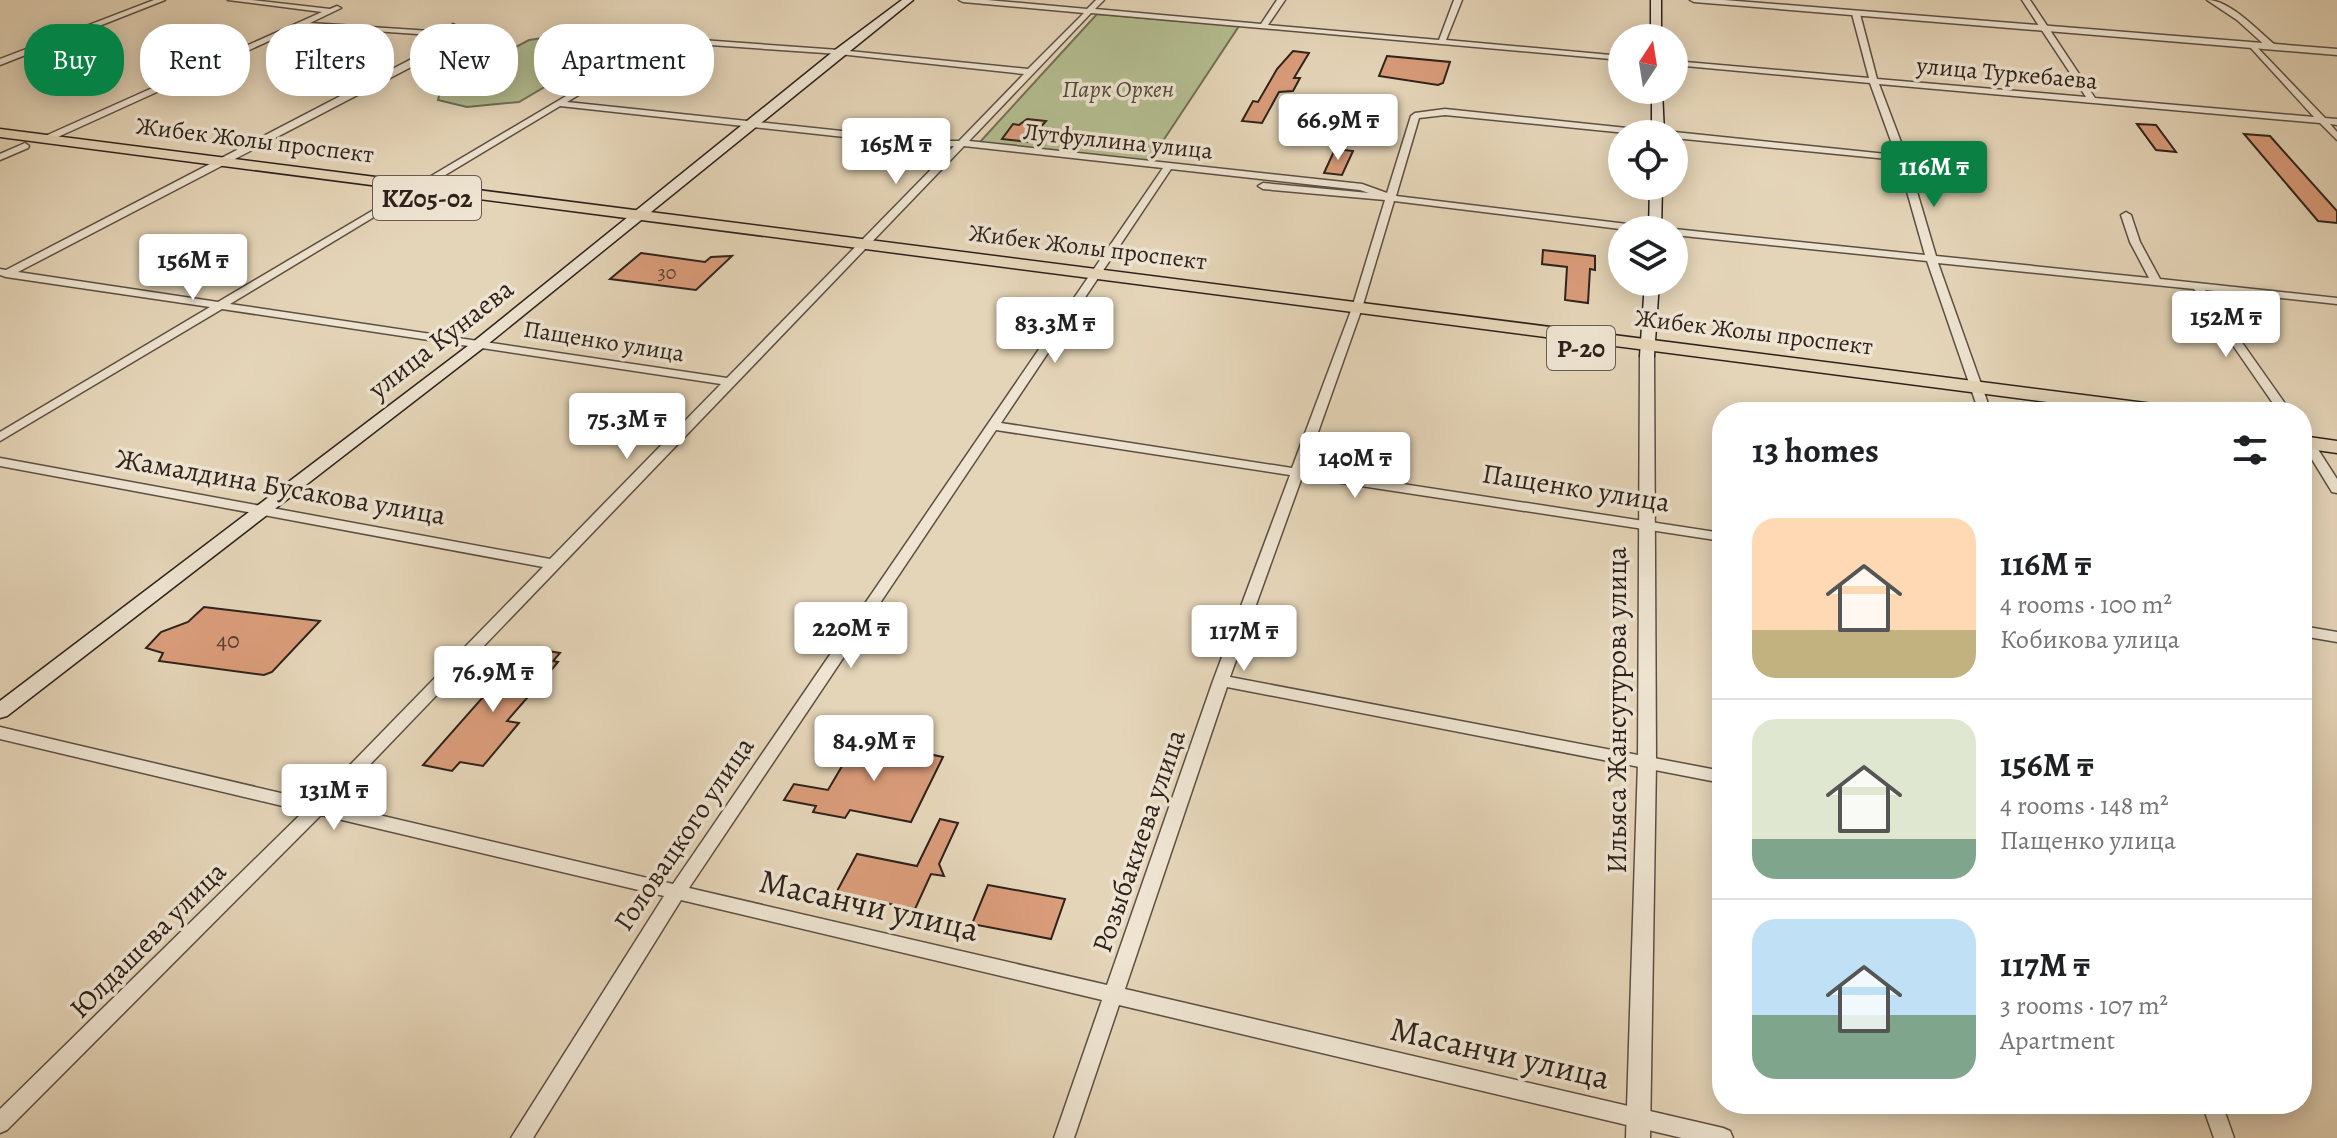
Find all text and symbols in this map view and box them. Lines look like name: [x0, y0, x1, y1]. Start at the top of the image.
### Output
chip: Buy: [24, 24, 124, 96]
chip: Rent: [140, 24, 250, 96]
chip: Filters: [266, 24, 394, 96]
chip: New: [410, 24, 518, 96]
chip: Apartment: [534, 24, 714, 96]
north arrow: [1608, 24, 1688, 104]
map controls: [1608, 24, 1688, 296]
street label: улица Туркебаева: [1914, 49, 2099, 97]
park label: Парк Оркен: [1062, 73, 1174, 105]
pin: 66.9M ₸: [1264, 94, 1412, 162]
text: 66.9M ₸: [1297, 102, 1379, 137]
street label: Жибек Жолы проспект: [134, 110, 376, 170]
street label: Лутфуллина улица: [1022, 115, 1214, 167]
pin: 165M ₸: [831, 118, 961, 186]
button: locate: [1608, 120, 1688, 200]
text: 165M ₸: [860, 126, 932, 161]
pin: 116M ₸: [1869, 141, 1999, 209]
text: 116M ₸: [1899, 149, 1969, 184]
road number: KZ05-02: [373, 176, 481, 220]
button: layers: [1608, 216, 1688, 296]
street label: Жибек Жолы проспект: [967, 217, 1209, 277]
pin: 156M ₸: [128, 234, 258, 302]
text: 156M ₸: [157, 242, 229, 277]
house number: 30: [658, 259, 676, 286]
street label: улица Кунаева: [360, 270, 522, 408]
pin: 152M ₸: [2161, 291, 2291, 359]
pin: 83.3M ₸: [981, 297, 1129, 365]
text: 152M ₸: [2190, 299, 2262, 334]
street label: Жибек Жолы проспект: [1633, 302, 1875, 362]
text: 83.3M ₸: [1014, 305, 1096, 340]
street label: Пащенко улица: [521, 312, 687, 370]
road number: Р-20: [1547, 326, 1615, 370]
pin: 75.3M ₸: [553, 393, 701, 461]
text: 75.3M ₸: [587, 401, 667, 436]
text: 13 homes: [1752, 427, 1879, 474]
icon: filters: [2228, 428, 2272, 472]
pin: 140M ₸: [1290, 432, 1420, 500]
street label: Жамалдина Бусакова улица: [113, 439, 449, 535]
text: 140M ₸: [1318, 440, 1392, 475]
street label: Пащенко улица: [1479, 454, 1673, 522]
text: 116M ₸: [2000, 540, 2091, 587]
street label: Ильяса Жансугурова улица: [1598, 546, 1636, 873]
icon: home: [1816, 550, 1912, 646]
text: 4 rooms · 100 m²: [2000, 587, 2172, 622]
pin: 220M ₸: [786, 602, 916, 670]
pin: 117M ₸: [1179, 605, 1309, 673]
text: 220M ₸: [812, 610, 890, 645]
text: 117M ₸: [1210, 613, 1278, 648]
text: Кобикова улица: [2000, 622, 2180, 657]
house number: 40: [216, 624, 240, 656]
pin: 76.9M ₸: [419, 646, 567, 714]
text: 76.9M ₸: [452, 654, 534, 689]
pin: 84.9M ₸: [800, 715, 948, 783]
text: 84.9M ₸: [833, 723, 916, 758]
street label: Розыбакиева улица: [1083, 724, 1195, 958]
street label: Головацкого улица: [605, 729, 763, 939]
text: 156M ₸: [2000, 741, 2094, 788]
icon: home: [1816, 751, 1912, 847]
pin: 131M ₸: [269, 764, 399, 832]
text: 131M ₸: [300, 772, 368, 807]
text: 4 rooms · 148 m²: [2000, 788, 2169, 823]
text: Пащенко улица: [2000, 823, 2176, 858]
street label: Юлдашева улица: [61, 853, 235, 1027]
street label: Масанчи улица: [755, 857, 984, 953]
text: 117M ₸: [2000, 941, 2090, 988]
icon: home: [1816, 951, 1912, 1047]
text: 3 rooms · 107 m²: [2000, 988, 2168, 1023]
street label: Масанчи улица: [1386, 1005, 1615, 1101]
text: Apartment: [2000, 1023, 2115, 1058]

